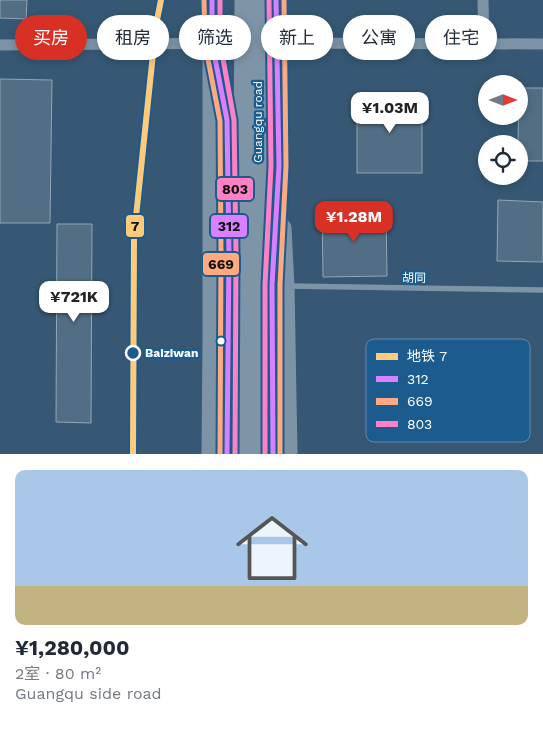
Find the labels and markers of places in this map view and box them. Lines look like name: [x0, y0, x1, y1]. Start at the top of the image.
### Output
pin: ¥1.03M: [349, 92, 431, 134]
pin: ¥1.28M: [313, 200, 395, 243]
pin: ¥721K: [39, 280, 109, 323]
unlabelled marker: [216, 336, 226, 346]
marker: Baiziwan: [125, 345, 141, 361]
place label: Baiziwan: [145, 346, 198, 360]

